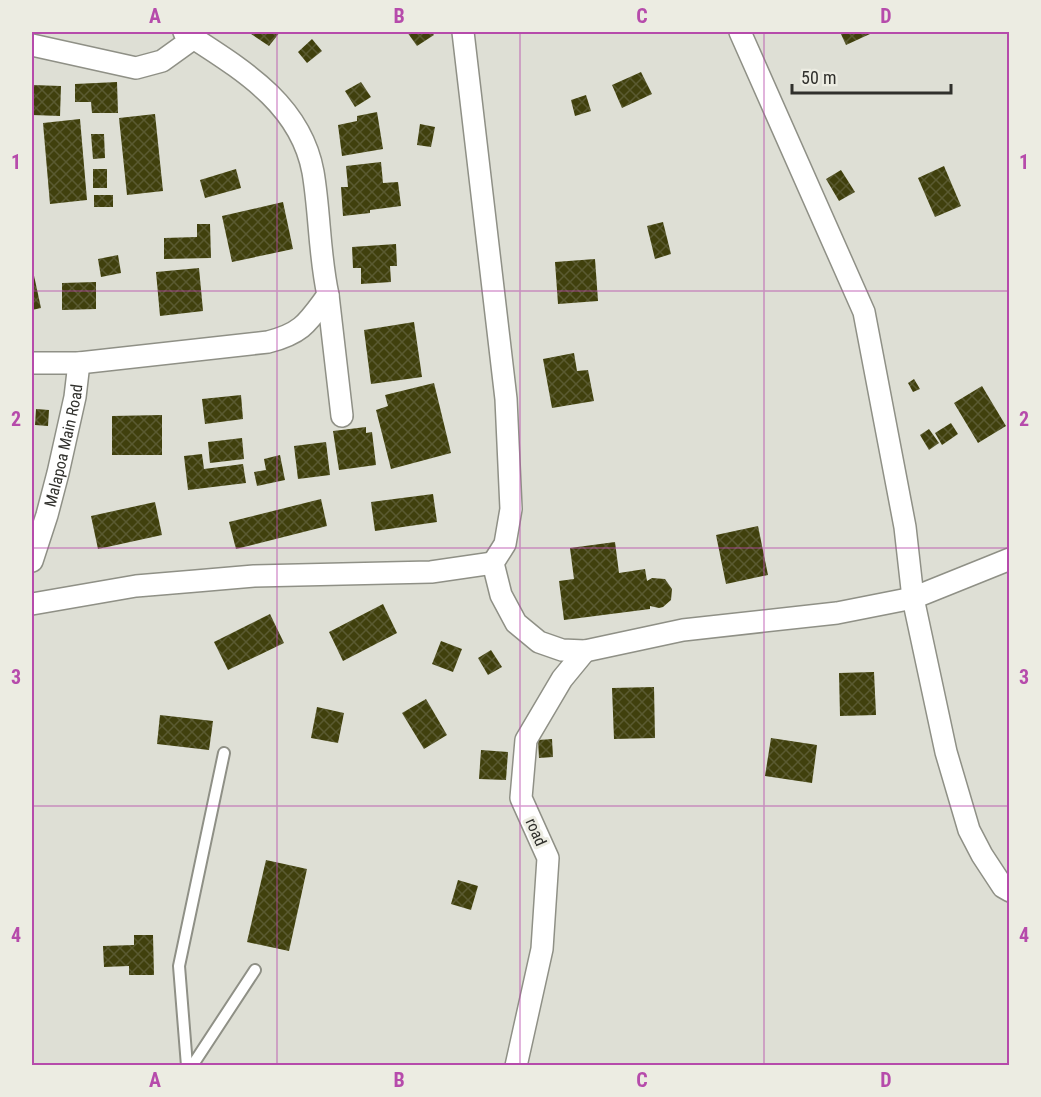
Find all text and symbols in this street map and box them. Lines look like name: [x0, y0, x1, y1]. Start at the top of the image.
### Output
text: A: [149, 4, 161, 28]
text: B: [393, 4, 405, 28]
text: C: [636, 4, 648, 28]
text: D: [880, 4, 892, 28]
scale bar: [792, 57, 951, 95]
text: 50 m: [801, 67, 836, 88]
text: 1: [11, 150, 21, 174]
text: 1: [1019, 150, 1029, 174]
street label: Malapoa Main Road: [40, 383, 86, 509]
text: 2: [11, 407, 21, 431]
text: 2: [1019, 407, 1029, 431]
text: 3: [11, 665, 21, 689]
text: 3: [1019, 665, 1029, 689]
street label: road: [522, 815, 550, 849]
text: 4: [11, 923, 21, 947]
text: 4: [1019, 923, 1029, 947]
text: A: [149, 1068, 161, 1092]
text: B: [393, 1068, 405, 1092]
text: C: [636, 1068, 648, 1092]
text: D: [880, 1068, 892, 1092]

